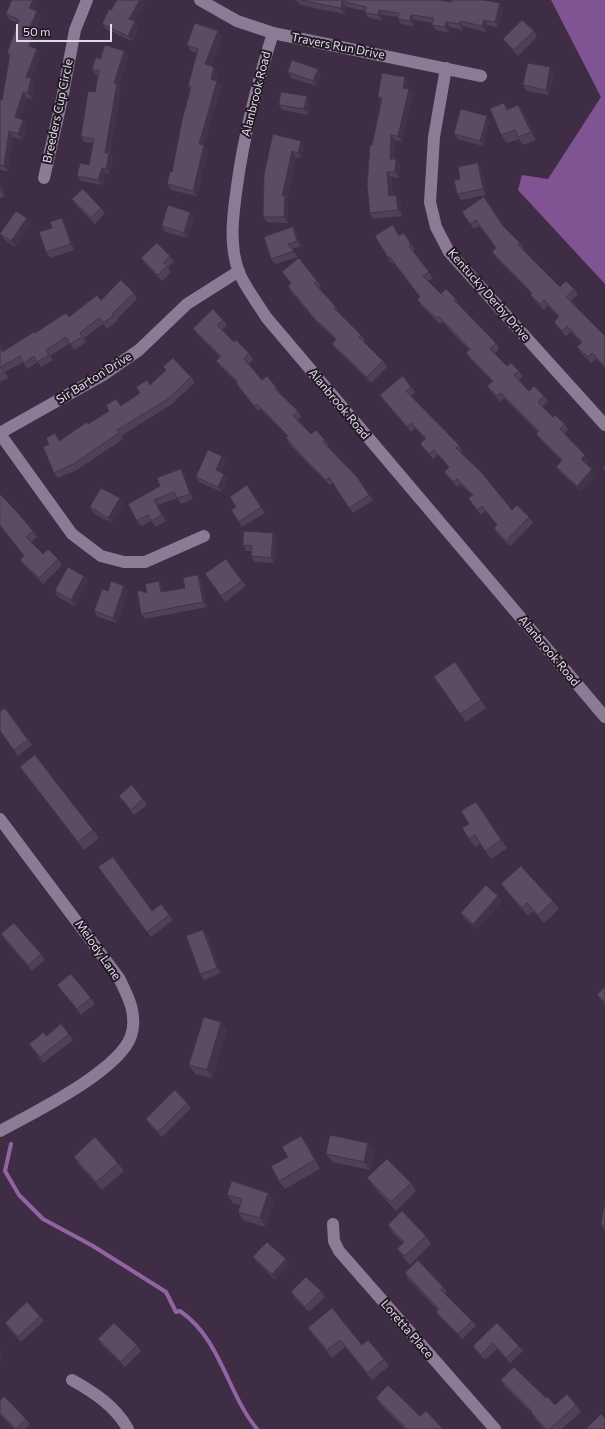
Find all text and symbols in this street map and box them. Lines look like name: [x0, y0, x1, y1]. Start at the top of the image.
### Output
scale bar: [18, 16, 114, 42]
text: 50 m: [23, 24, 51, 38]
street label: Travers Run Drive: [290, 30, 386, 62]
street label: Alanbrook Road: [238, 50, 274, 138]
street label: Breeders Cup Circle: [40, 58, 76, 164]
street label: Kentucky Derby Drive: [445, 246, 533, 344]
street label: Sir Barton Drive: [54, 349, 134, 407]
street label: Alanbrook Road: [305, 366, 373, 442]
street label: Alanbrook Road: [515, 613, 583, 689]
street label: Melody Lane: [72, 917, 124, 983]
street label: Loretta Place: [378, 1297, 436, 1361]

